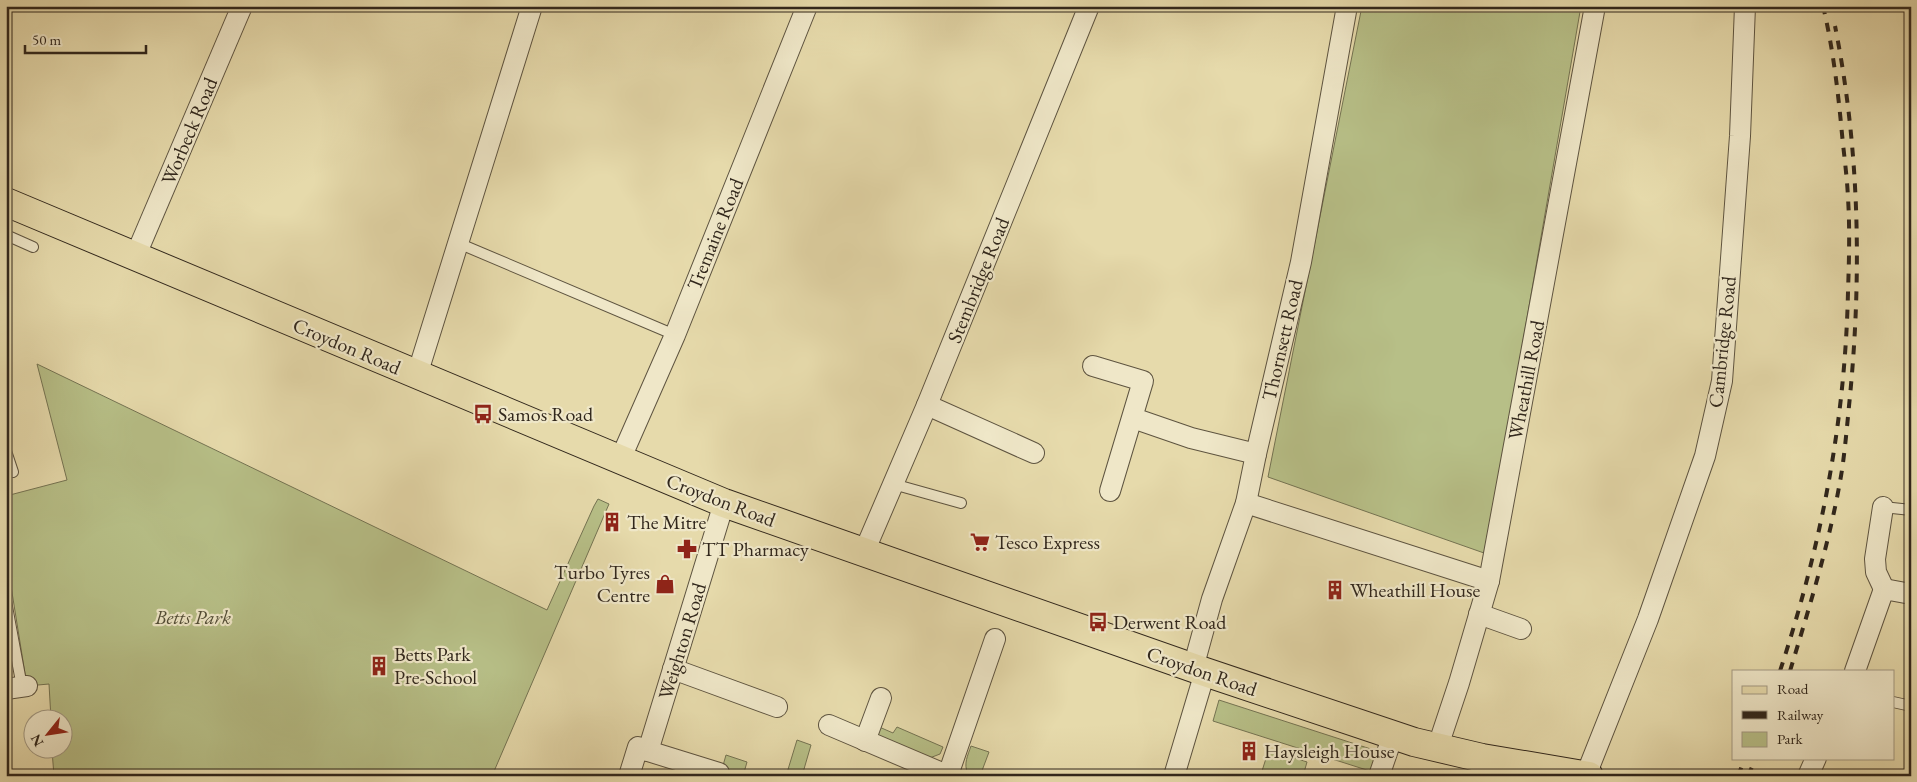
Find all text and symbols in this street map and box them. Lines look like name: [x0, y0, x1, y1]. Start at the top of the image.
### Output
scale bar: [25, 22, 146, 54]
text: 50 m: [32, 30, 61, 49]
street label: Worbeck Road: [155, 73, 224, 189]
street label: Tremaine Road: [681, 173, 750, 294]
street label: Stembridge Road: [941, 213, 1015, 347]
street label: Cambridge Road: [1702, 274, 1742, 409]
street label: Thornsett Road: [1255, 276, 1309, 403]
street label: Croydon Road: [289, 312, 406, 381]
street label: Wheathill Road: [1502, 317, 1551, 442]
place label: Samos Road: [498, 401, 594, 427]
bus stop icon: Samos Road: [472, 403, 494, 425]
street label: Croydon Road: [663, 467, 780, 533]
place label: The Mitre: [627, 509, 706, 535]
building icon: The Mitre: [601, 511, 623, 533]
place label: Tesco Express: [995, 529, 1100, 555]
supermarket icon: Tesco Express: [969, 531, 991, 553]
place label: TT Pharmacy: [702, 536, 809, 562]
pharmacy icon: TT Pharmacy: [676, 538, 698, 560]
place label: Turbo Tyres Centre: [554, 559, 650, 608]
shop icon: Turbo Tyres Centre: [654, 573, 676, 595]
place label: Wheathill House: [1350, 577, 1481, 603]
street label: Weighton Road: [652, 579, 712, 702]
building icon: Wheathill House: [1324, 579, 1346, 601]
park label: Betts Park: [154, 604, 231, 630]
place label: Derwent Road: [1113, 609, 1227, 635]
bus stop icon: Derwent Road: [1087, 611, 1109, 633]
street label: Croydon Road: [1143, 640, 1261, 702]
place label: Betts Park Pre-School: [394, 641, 477, 690]
building icon: Betts Park Pre-School: [368, 655, 390, 677]
legend: [1732, 670, 1894, 760]
text: Road: [1777, 679, 1809, 698]
text: Railway: [1777, 705, 1824, 724]
north arrow: [22, 710, 72, 760]
text: Park: [1777, 729, 1804, 748]
text: N: [26, 731, 47, 750]
place label: Haysleigh House: [1264, 738, 1395, 764]
building icon: Haysleigh House: [1238, 740, 1260, 762]

